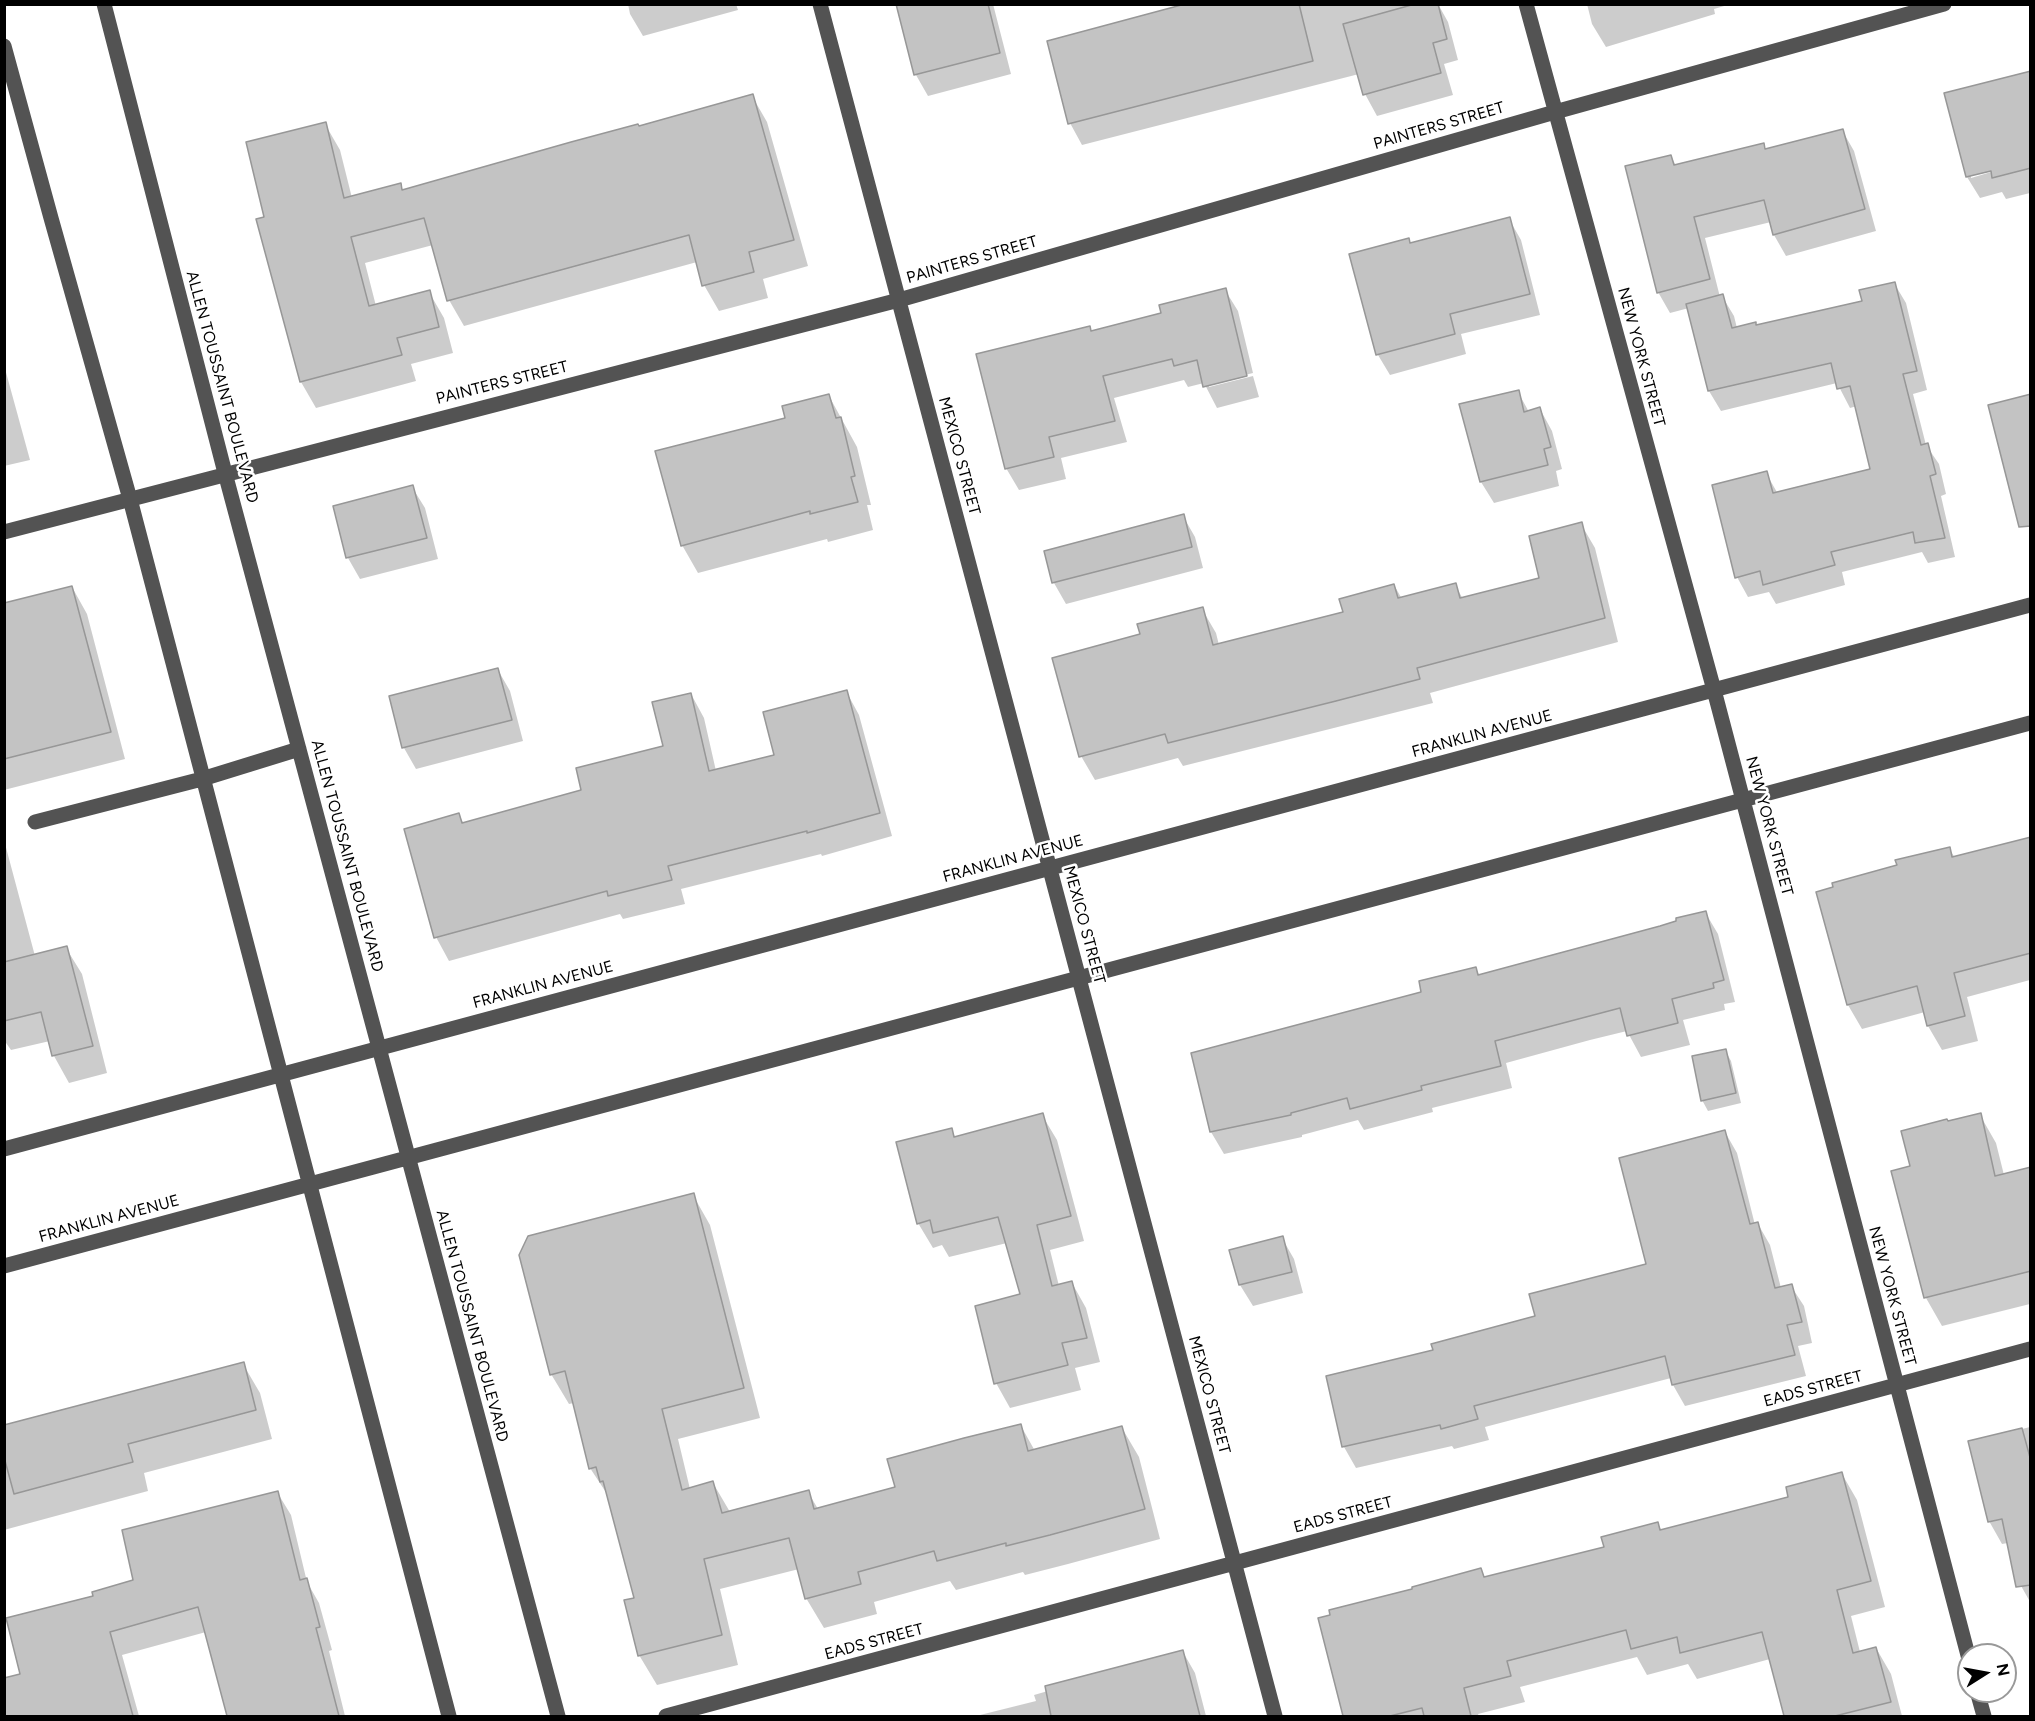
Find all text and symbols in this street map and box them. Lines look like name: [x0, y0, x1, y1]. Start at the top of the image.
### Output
street label: PAINTERS STREET: [1371, 98, 1507, 154]
street label: PAINTERS STREET: [904, 232, 1040, 288]
street label: ALLEN TOUSSAINT BOULEVARD: [182, 269, 262, 505]
street label: NEW YORK STREET: [1613, 285, 1669, 429]
street label: PAINTERS STREET: [434, 357, 570, 409]
street label: MEXICO STREET: [934, 395, 984, 517]
street label: FRANKLIN AVENUE: [1410, 706, 1554, 762]
street label: ALLEN TOUSSAINT BOULEVARD: [307, 738, 387, 974]
street label: NEW YORK STREET: [1741, 754, 1797, 898]
street label: FRANKLIN AVENUE: [941, 831, 1085, 887]
street label: MEXICO STREET: [1059, 864, 1109, 986]
street label: FRANKLIN AVENUE: [471, 957, 615, 1013]
street label: FRANKLIN AVENUE: [37, 1191, 181, 1247]
street label: ALLEN TOUSSAINT BOULEVARD: [432, 1208, 512, 1444]
street label: NEW YORK STREET: [1864, 1224, 1920, 1368]
street label: MEXICO STREET: [1184, 1334, 1234, 1456]
street label: EADS STREET: [1761, 1367, 1865, 1411]
street label: EADS STREET: [1291, 1493, 1395, 1537]
street label: EADS STREET: [822, 1620, 926, 1664]
north arrow: [1957, 1643, 2017, 1703]
text: N: [1993, 1662, 2014, 1678]

